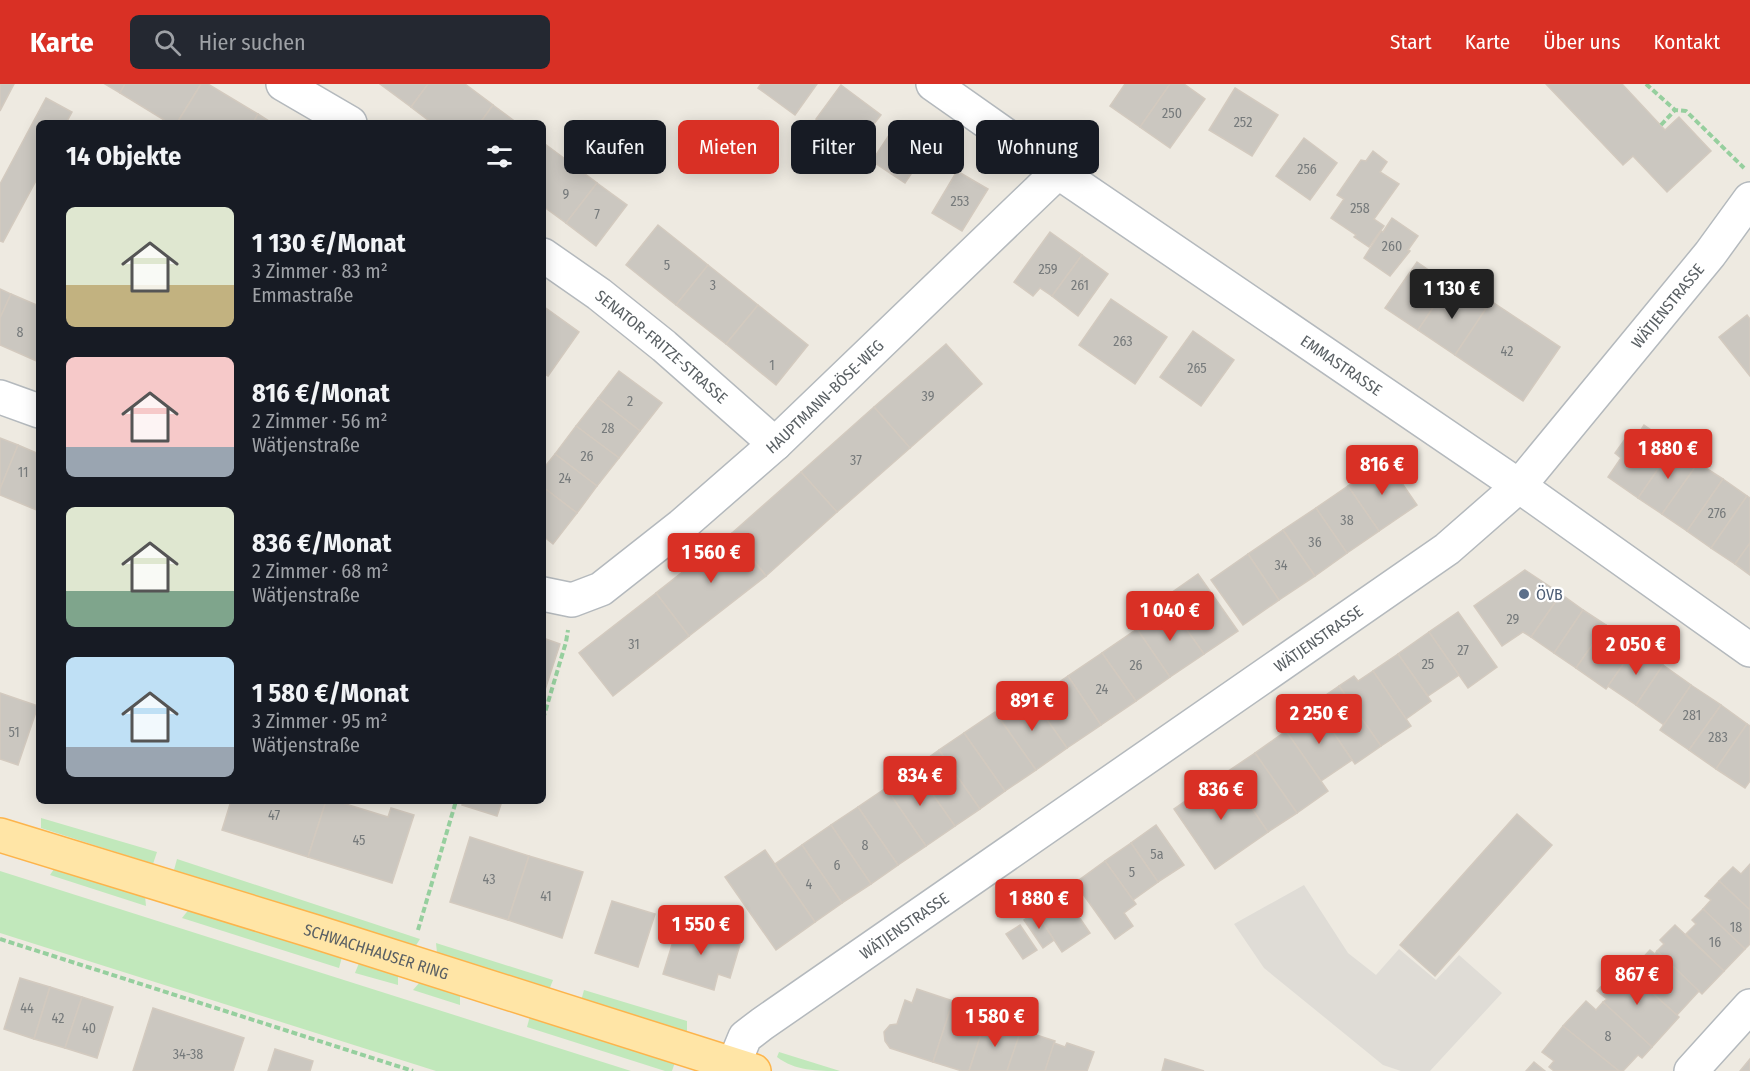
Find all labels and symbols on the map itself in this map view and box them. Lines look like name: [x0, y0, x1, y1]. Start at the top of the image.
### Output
house number: 250: [1162, 105, 1182, 122]
house number: 252: [1234, 114, 1252, 131]
house number: 256: [1297, 161, 1317, 178]
house number: 9: [563, 186, 570, 203]
house number: 253: [951, 193, 969, 210]
house number: 258: [1350, 200, 1370, 217]
house number: 7: [594, 206, 600, 223]
house number: 260: [1382, 238, 1402, 255]
house number: 5: [664, 257, 670, 274]
street label: WÄTJENSTRASSE: [1627, 260, 1708, 352]
house number: 259: [1038, 261, 1058, 278]
pin: 1 130 €: [1397, 269, 1507, 320]
house number: 3: [710, 277, 716, 294]
house number: 261: [1071, 277, 1089, 294]
street label: SENATOR-FRITZE-STRASSE: [592, 286, 732, 407]
house number: 8: [17, 324, 24, 341]
street label: EMMASTRASSE: [1297, 331, 1386, 400]
house number: 263: [1113, 333, 1133, 350]
street label: HAUPTMANN-BÖSE-WEG: [762, 335, 887, 457]
house number: 42: [1501, 343, 1513, 360]
house number: 1: [769, 357, 775, 374]
house number: 265: [1187, 360, 1207, 377]
house number: 39: [922, 388, 935, 405]
house number: 2: [627, 393, 633, 410]
house number: 28: [601, 420, 615, 437]
pin: 1 880 €: [1613, 429, 1723, 480]
pin: 816 €: [1340, 445, 1424, 496]
house number: 26: [580, 448, 594, 465]
house number: 37: [850, 452, 862, 469]
house number: 11: [18, 464, 28, 481]
house number: 24: [559, 470, 572, 487]
house number: 276: [1708, 505, 1726, 522]
house number: 38: [1340, 512, 1354, 529]
pin: 1 560 €: [656, 533, 766, 584]
house number: 36: [1308, 534, 1322, 551]
house number: 34: [1274, 557, 1288, 574]
place label: ÖVB: [1536, 585, 1563, 604]
marker: ÖVB: [1517, 587, 1531, 601]
pin: 1 040 €: [1115, 591, 1225, 642]
street label: WÄTJENSTRASSE: [1270, 601, 1366, 676]
house number: 29: [1507, 611, 1520, 628]
pin: 2 050 €: [1581, 625, 1691, 676]
house number: 31: [628, 636, 640, 653]
house number: 27: [1457, 642, 1469, 659]
house number: 25: [1422, 656, 1434, 673]
house number: 26: [1129, 657, 1143, 674]
pin: 891 €: [990, 681, 1074, 732]
house number: 24: [1096, 681, 1109, 698]
pin: 2 250 €: [1264, 694, 1374, 745]
house number: 281: [1683, 707, 1701, 724]
house number: 51: [8, 724, 20, 741]
house number: 283: [1708, 729, 1728, 746]
pin: 834 €: [878, 756, 962, 807]
pin: 836 €: [1179, 770, 1263, 821]
house number: 47: [268, 807, 280, 824]
house number: 45: [352, 832, 366, 849]
house number: 8: [862, 837, 869, 854]
house number: 5a: [1150, 846, 1164, 863]
house number: 6: [834, 857, 841, 874]
house number: 5: [1129, 864, 1135, 881]
house number: 43: [483, 871, 495, 888]
house number: 4: [806, 876, 813, 893]
pin: 1 880 €: [984, 879, 1094, 930]
house number: 41: [540, 888, 552, 905]
street label: WÄTJENSTRASSE: [856, 888, 952, 963]
pin: 1 550 €: [646, 905, 756, 956]
street label: SCHWACHHAUSER RING: [302, 919, 451, 983]
house number: 18: [1730, 919, 1742, 936]
house number: 16: [1709, 934, 1721, 951]
pin: 867 €: [1595, 955, 1679, 1006]
pin: 1 580 €: [940, 997, 1050, 1048]
house number: 44: [20, 1000, 34, 1017]
house number: 42: [52, 1010, 64, 1027]
house number: 40: [82, 1020, 96, 1037]
house number: 8: [1605, 1028, 1612, 1045]
house number: 34-38: [173, 1046, 203, 1063]

